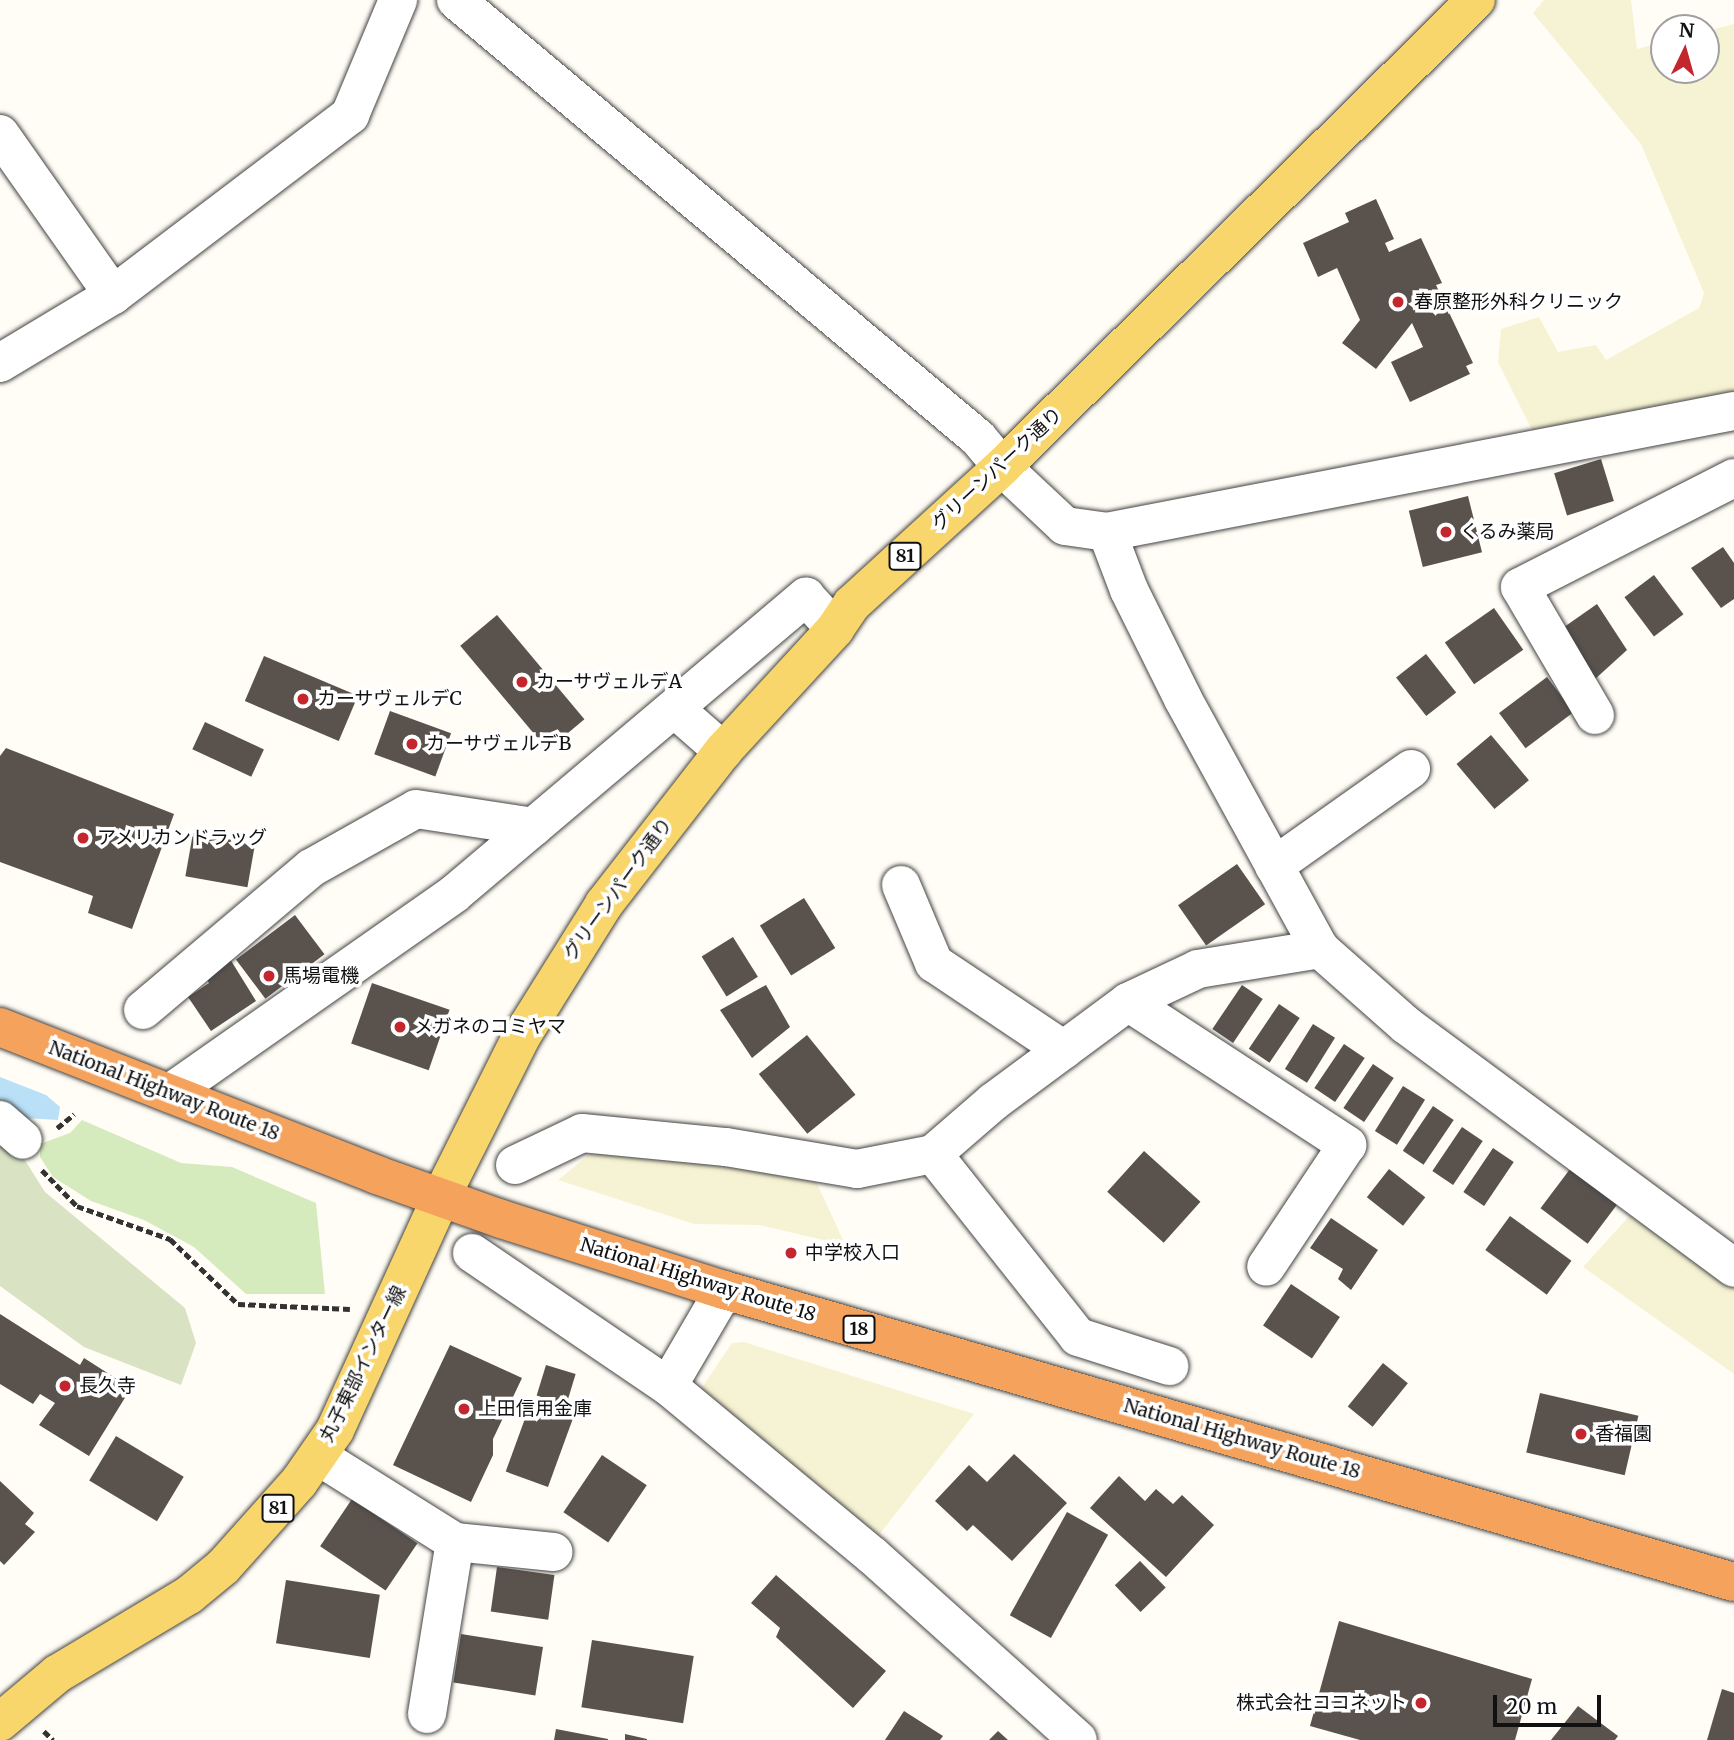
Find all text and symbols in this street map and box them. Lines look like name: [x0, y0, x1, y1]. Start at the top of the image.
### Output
north arrow: [1650, 14, 1720, 84]
text: N: [1678, 17, 1695, 43]
place label: 春原整形外科クリニック: [1414, 291, 1623, 313]
marker: 春原整形外科クリニック: [1388, 292, 1408, 312]
street label: グリーンパーク通り: [927, 402, 1067, 536]
place label: くるみ薬局: [1460, 521, 1555, 543]
marker: くるみ薬局: [1438, 524, 1454, 540]
road number: 81: [888, 542, 922, 570]
place label: カーサヴェルデA: [536, 671, 682, 693]
marker: カーサヴェルデA: [514, 674, 530, 690]
place label: カーサヴェルデC: [317, 688, 462, 710]
marker: カーサヴェルデC: [295, 691, 311, 707]
place label: カーサヴェルデB: [426, 733, 572, 755]
marker: カーサヴェルデB: [404, 736, 420, 752]
street label: グリーンパーク通り: [559, 813, 677, 965]
place label: アメリカンドラッグ: [97, 827, 268, 849]
marker: アメリカンドラッグ: [75, 830, 91, 846]
place label: 馬場電機: [283, 965, 359, 987]
marker: 馬場電機: [261, 968, 277, 984]
place label: メガネのコミヤマ: [414, 1016, 566, 1038]
marker: メガネのコミヤマ: [392, 1019, 408, 1035]
street label: National Highway Route 18: [46, 1036, 282, 1146]
street label: National Highway Route 18: [577, 1233, 819, 1327]
place label: 中学校入口: [805, 1242, 900, 1264]
marker: 中学校入口: [783, 1245, 799, 1261]
street label: 丸子東部インター線: [315, 1282, 411, 1446]
road number: 18: [842, 1314, 876, 1344]
place label: 長久寺: [79, 1375, 136, 1397]
marker: 長久寺: [57, 1378, 73, 1394]
street label: National Highway Route 18: [1121, 1394, 1363, 1484]
place label: 上田信用金庫: [478, 1398, 592, 1420]
marker: 上田信用金庫: [456, 1401, 472, 1417]
place label: 香福園: [1595, 1423, 1652, 1445]
marker: 香福園: [1573, 1426, 1589, 1442]
road number: 81: [260, 1493, 296, 1522]
scale bar: [1496, 1680, 1604, 1724]
place label: 株式会社ココネット: [1236, 1692, 1407, 1714]
text: 20 m: [1506, 1693, 1557, 1720]
marker: 株式会社ココネット: [1413, 1695, 1429, 1711]

